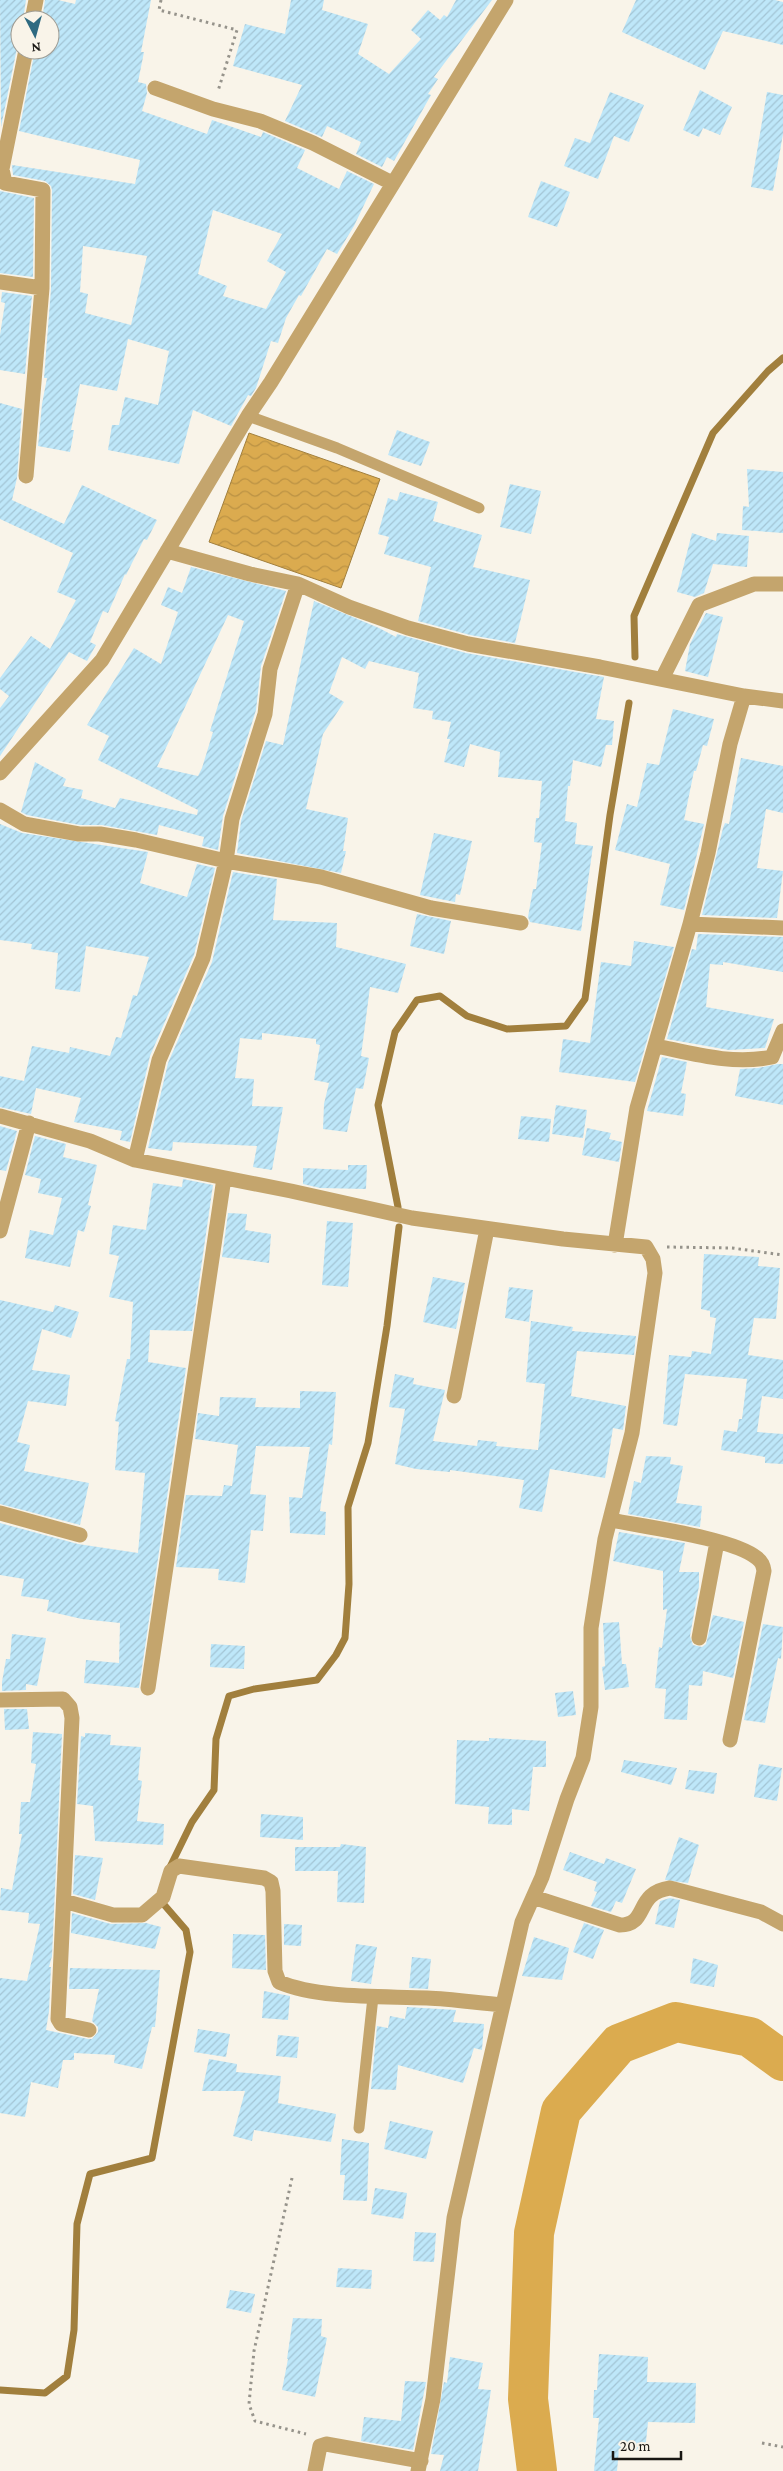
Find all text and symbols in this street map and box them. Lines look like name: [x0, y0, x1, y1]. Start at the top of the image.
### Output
north arrow: [10, 10, 60, 60]
text: N: [30, 39, 42, 56]
scale bar: [613, 2428, 680, 2460]
text: 20 m: [620, 2438, 651, 2454]

